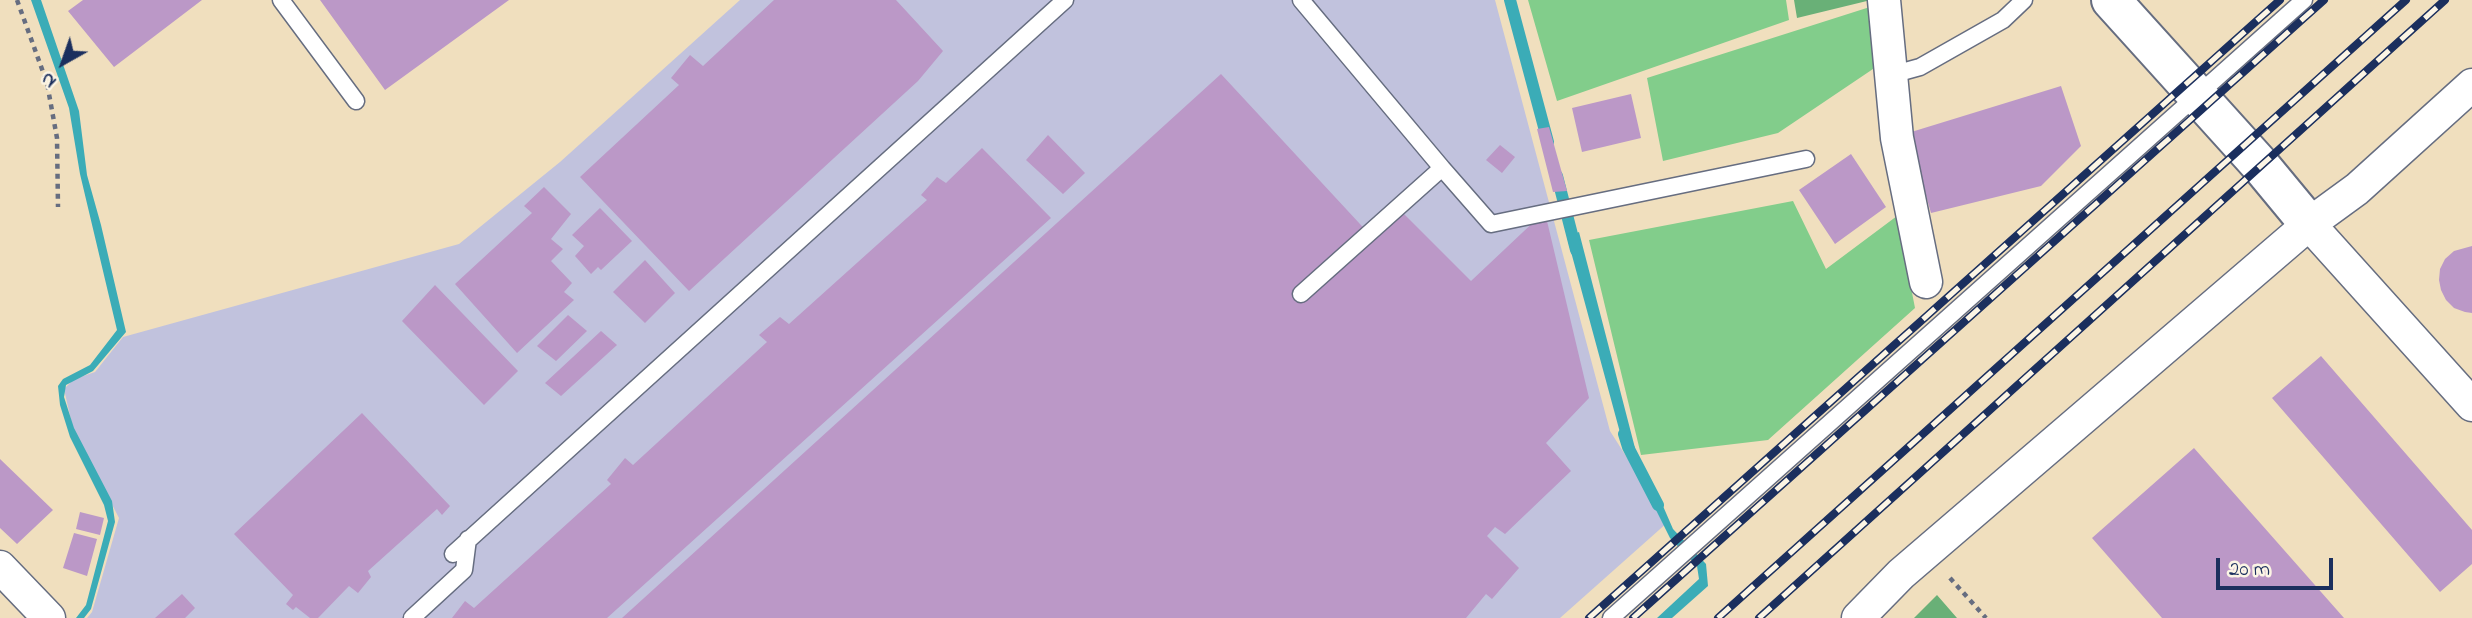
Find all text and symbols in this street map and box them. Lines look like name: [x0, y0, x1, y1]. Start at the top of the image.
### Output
north arrow: [28, 28, 98, 98]
text: N: [36, 65, 63, 94]
scale bar: [2220, 544, 2337, 588]
text: 20 m: [2229, 555, 2270, 585]

